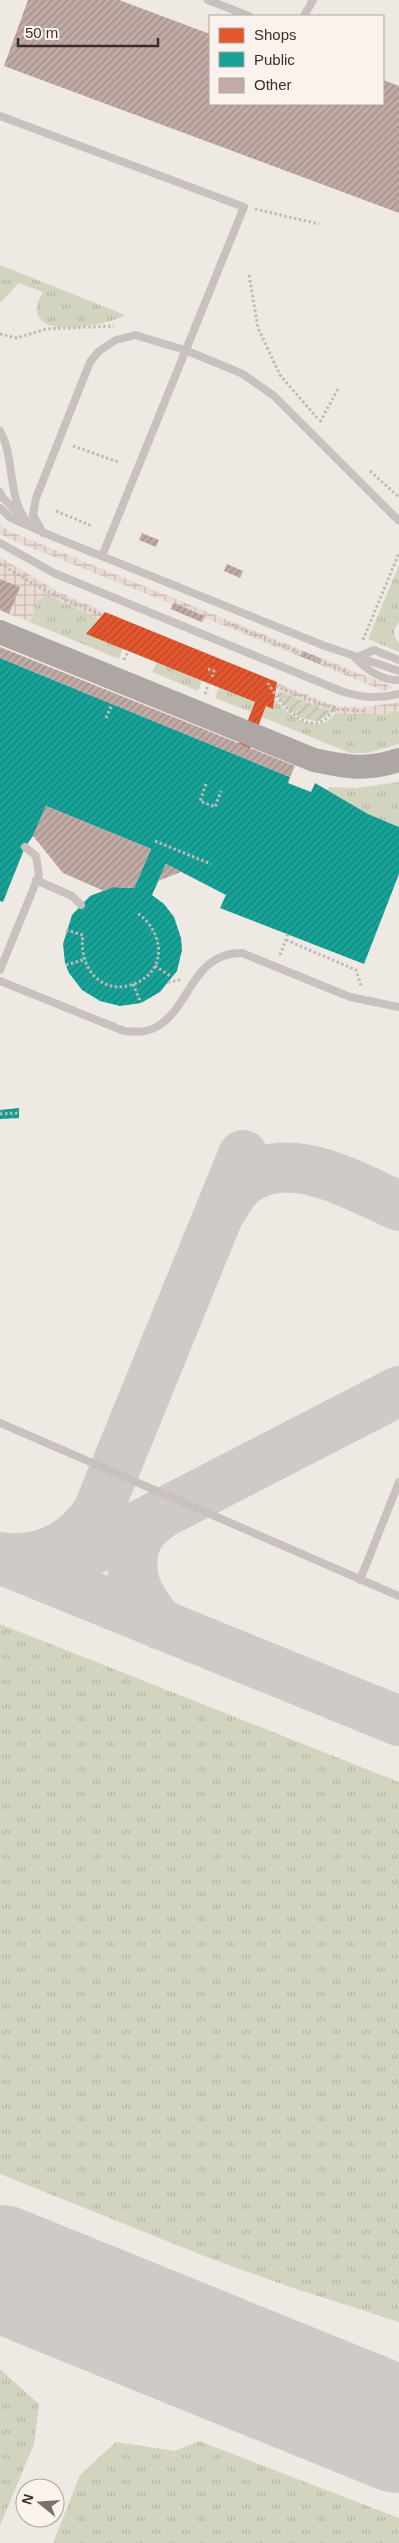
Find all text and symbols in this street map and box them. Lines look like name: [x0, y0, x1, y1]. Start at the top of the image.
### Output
scale bar: [18, 15, 158, 47]
legend: [209, 15, 384, 105]
text: 50 m: [25, 24, 58, 41]
text: Shops: [254, 26, 297, 43]
text: Public: [254, 51, 295, 68]
text: Other: [254, 76, 292, 93]
north arrow: [15, 2478, 65, 2528]
text: N: [18, 2492, 37, 2506]

